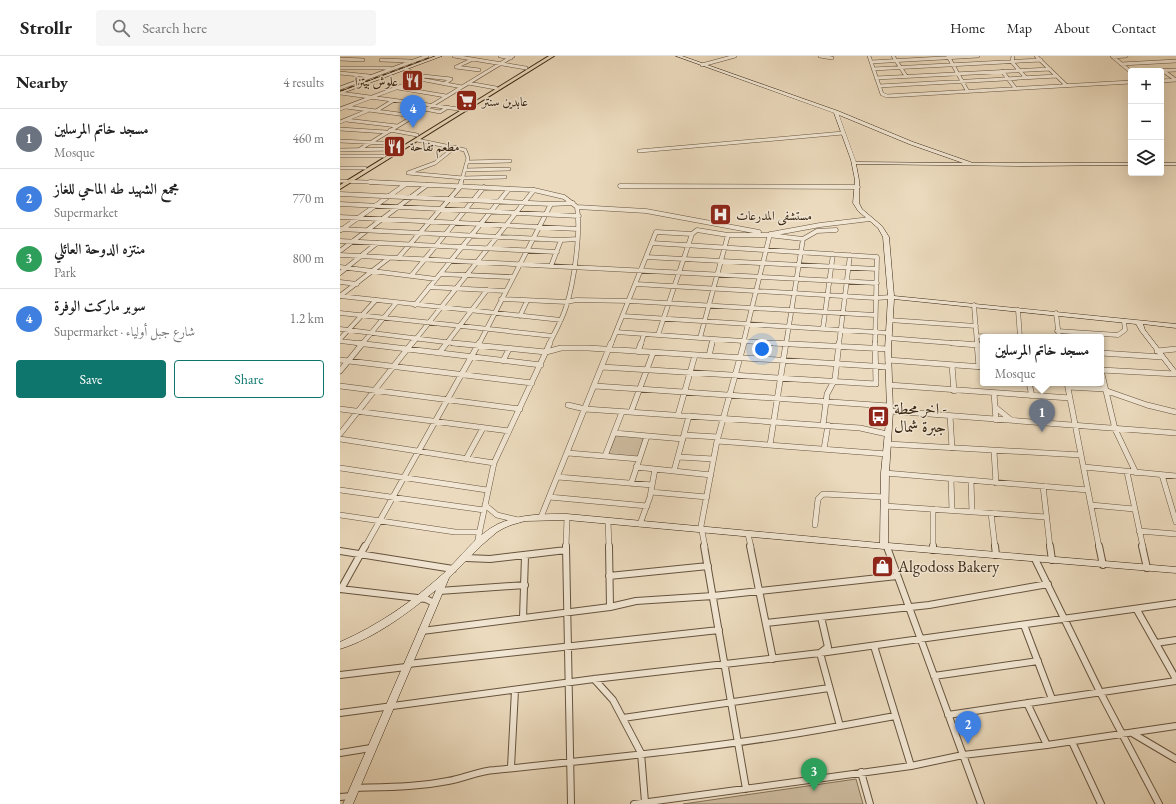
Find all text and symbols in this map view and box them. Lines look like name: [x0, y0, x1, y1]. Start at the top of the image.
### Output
search box: [96, 10, 376, 46]
text: Strollr: [20, 15, 72, 40]
icon: search: [110, 17, 132, 39]
text: Search here: [142, 18, 207, 37]
text: Home: [950, 19, 985, 37]
text: Map: [1007, 19, 1032, 37]
text: About: [1054, 19, 1090, 37]
text: Contact: [1112, 19, 1156, 37]
restaurant icon: علوش بيتزا: [400, 68, 426, 94]
map controls: [1128, 68, 1164, 176]
button: +: [1128, 68, 1164, 104]
text: Nearby: [16, 71, 68, 93]
place label: علوش بيتزا: [355, 73, 398, 90]
text: 4 results: [283, 74, 324, 91]
supermarket icon: عابدين سنتر: [454, 88, 480, 114]
place label: عابدين سنتر: [480, 93, 528, 110]
pin: 4: [400, 95, 426, 128]
button: −: [1128, 104, 1164, 140]
text: مسجد خاتم المرسلين: [54, 119, 149, 138]
text: 1: [26, 130, 32, 147]
text: 460 m: [293, 130, 324, 147]
restaurant icon: مطعم تفاحة: [381, 133, 407, 159]
place label: مطعم تفاحة: [410, 138, 460, 159]
button: layers: [1128, 140, 1164, 176]
text: Mosque: [54, 144, 95, 161]
text: مجمع الشهيد طه الماحي للغاز: [54, 179, 179, 198]
text: 2: [26, 190, 32, 207]
text: 770 m: [293, 190, 324, 207]
hospital icon: مستشفى المدرعات: [708, 202, 734, 228]
text: Supermarket: [54, 204, 118, 221]
place label: مستشفى المدرعات: [736, 207, 812, 226]
text: منتزه الدوحة العائلي: [54, 239, 145, 258]
text: 3: [26, 250, 32, 267]
text: 800 m: [293, 250, 324, 267]
text: Park: [54, 264, 76, 281]
text: سوبر ماركت الوفرة: [54, 296, 146, 315]
text: 4: [26, 310, 32, 327]
text: 1.2 km: [290, 310, 324, 327]
text: Supermarket · شارع جبل أولياء: [54, 323, 195, 340]
popup: [980, 334, 1104, 386]
your location: [752, 339, 772, 359]
text: مسجد خاتم المرسلين: [995, 340, 1089, 359]
button: Save: [16, 360, 166, 398]
button: Share: [174, 360, 324, 398]
text: Mosque: [995, 365, 1036, 382]
place label: اخر محطة - جبرة شمال: [894, 398, 947, 437]
pin: 1: [1029, 399, 1055, 432]
bus stop icon: اخر محطة - جبرة شمال: [866, 404, 892, 430]
shop icon: Algodoss Bakery: [869, 553, 895, 579]
place label: Algodoss Bakery: [897, 556, 1000, 577]
pin: 2: [955, 711, 981, 744]
pin: 3: [801, 758, 827, 791]

